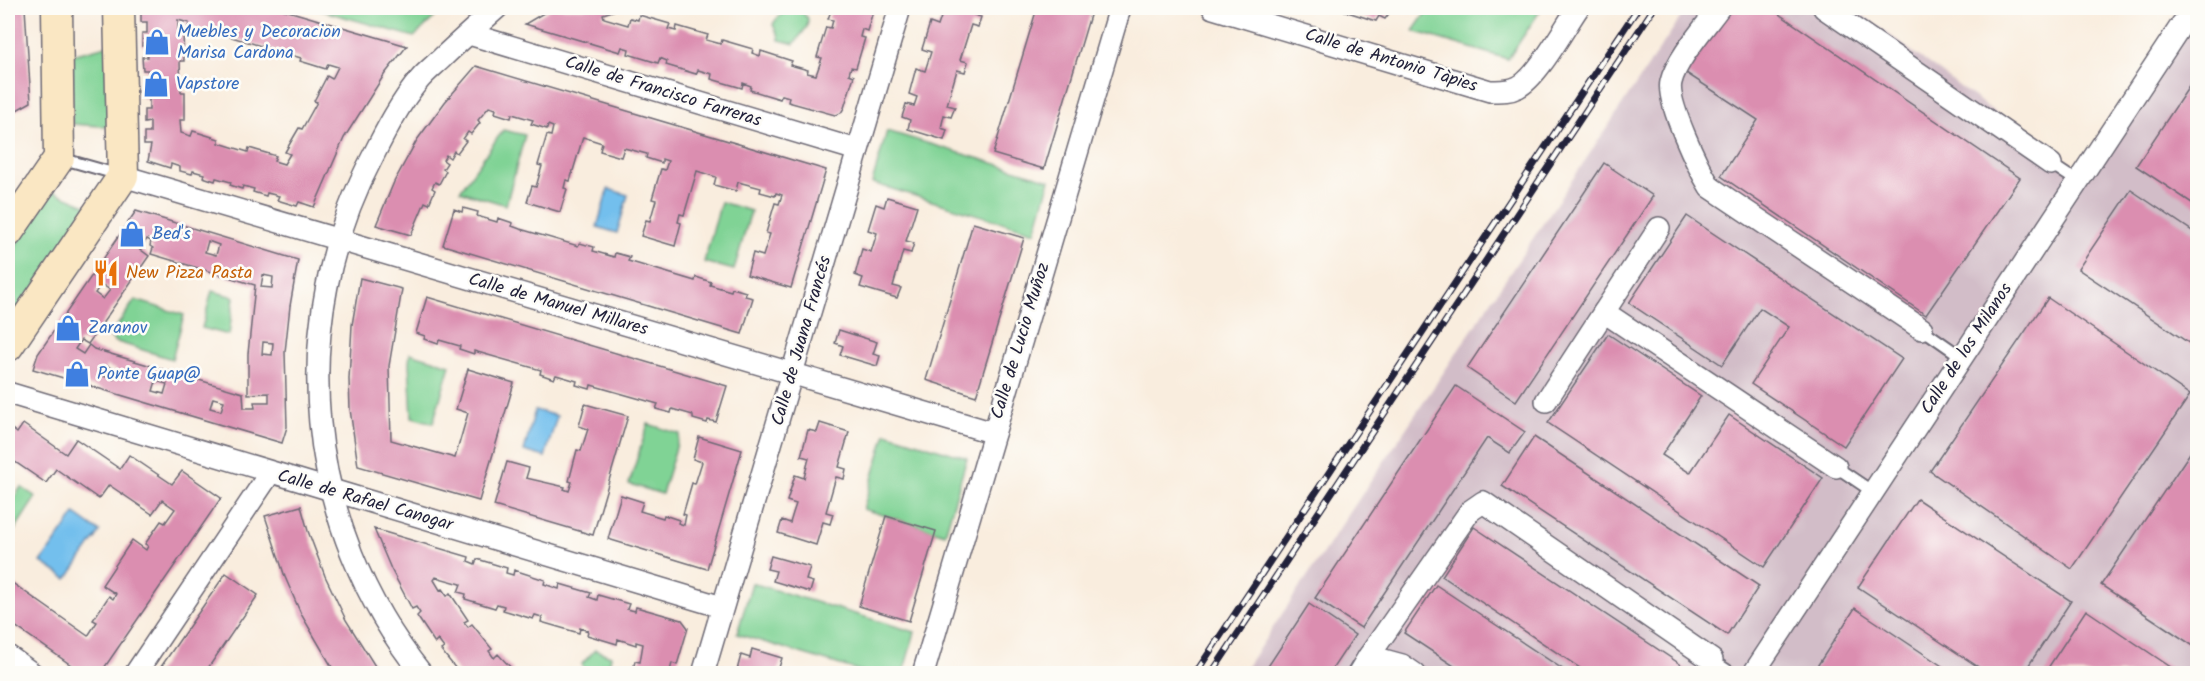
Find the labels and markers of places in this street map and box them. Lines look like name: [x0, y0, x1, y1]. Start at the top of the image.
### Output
place label: Muebles y Decoracion Marisa Cardona: [177, 18, 341, 68]
shop icon: Muebles y Decoracion Marisa Cardona: [142, 27, 172, 57]
shop icon: Vapstore: [141, 69, 171, 99]
place label: Vapstore: [176, 70, 239, 99]
shop icon: Bed's: [117, 219, 147, 249]
place label: Bed's: [152, 220, 191, 249]
restaurant icon: New Pizza Pasta: [91, 258, 121, 288]
place label: New Pizza Pasta: [126, 259, 252, 288]
shop icon: Zaranov: [53, 313, 83, 343]
place label: Zaranov: [88, 314, 148, 343]
shop icon: Ponte Guap@: [62, 359, 92, 389]
place label: Ponte Guap@: [97, 360, 201, 389]

